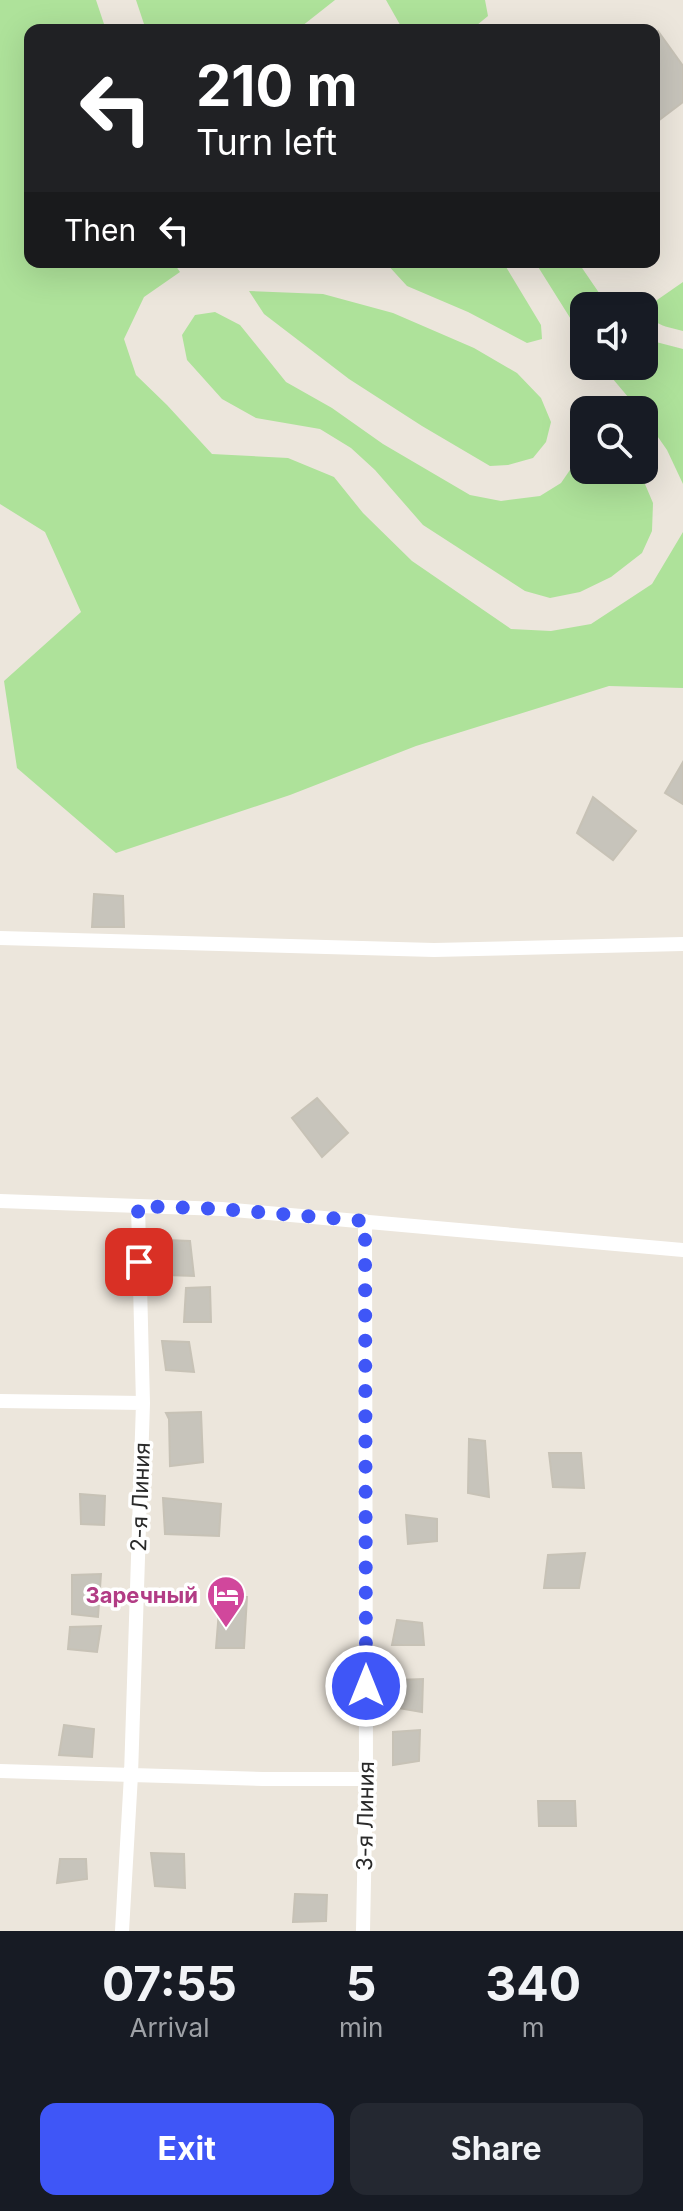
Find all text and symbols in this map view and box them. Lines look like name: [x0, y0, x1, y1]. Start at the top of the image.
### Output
text: 210 m: [196, 52, 358, 120]
icon: left: [64, 56, 168, 160]
text: Turn left: [196, 120, 337, 164]
icon: left: [152, 208, 196, 252]
text: Then: [64, 212, 136, 248]
map controls: [570, 292, 658, 484]
button: sound: [570, 292, 658, 380]
button: search: [570, 396, 658, 484]
pin: [105, 1228, 173, 1296]
icon: arrive: [117, 1240, 161, 1284]
street label: 2-я Линия: [125, 1442, 155, 1552]
hotel icon: Заречный: [205, 1574, 247, 1629]
place label: Заречный: [85, 1582, 198, 1608]
position arrow: [324, 1644, 408, 1728]
street label: 3-я Линия: [351, 1761, 379, 1871]
text: 07:55: [102, 1954, 237, 2013]
text: 5: [346, 1954, 377, 2013]
text: 340: [485, 1954, 581, 2013]
text: Arrival: [129, 2012, 209, 2043]
text: min: [339, 2012, 383, 2043]
text: m: [522, 2012, 545, 2043]
button: Exit: [40, 2103, 334, 2195]
button: Share: [350, 2103, 643, 2195]

